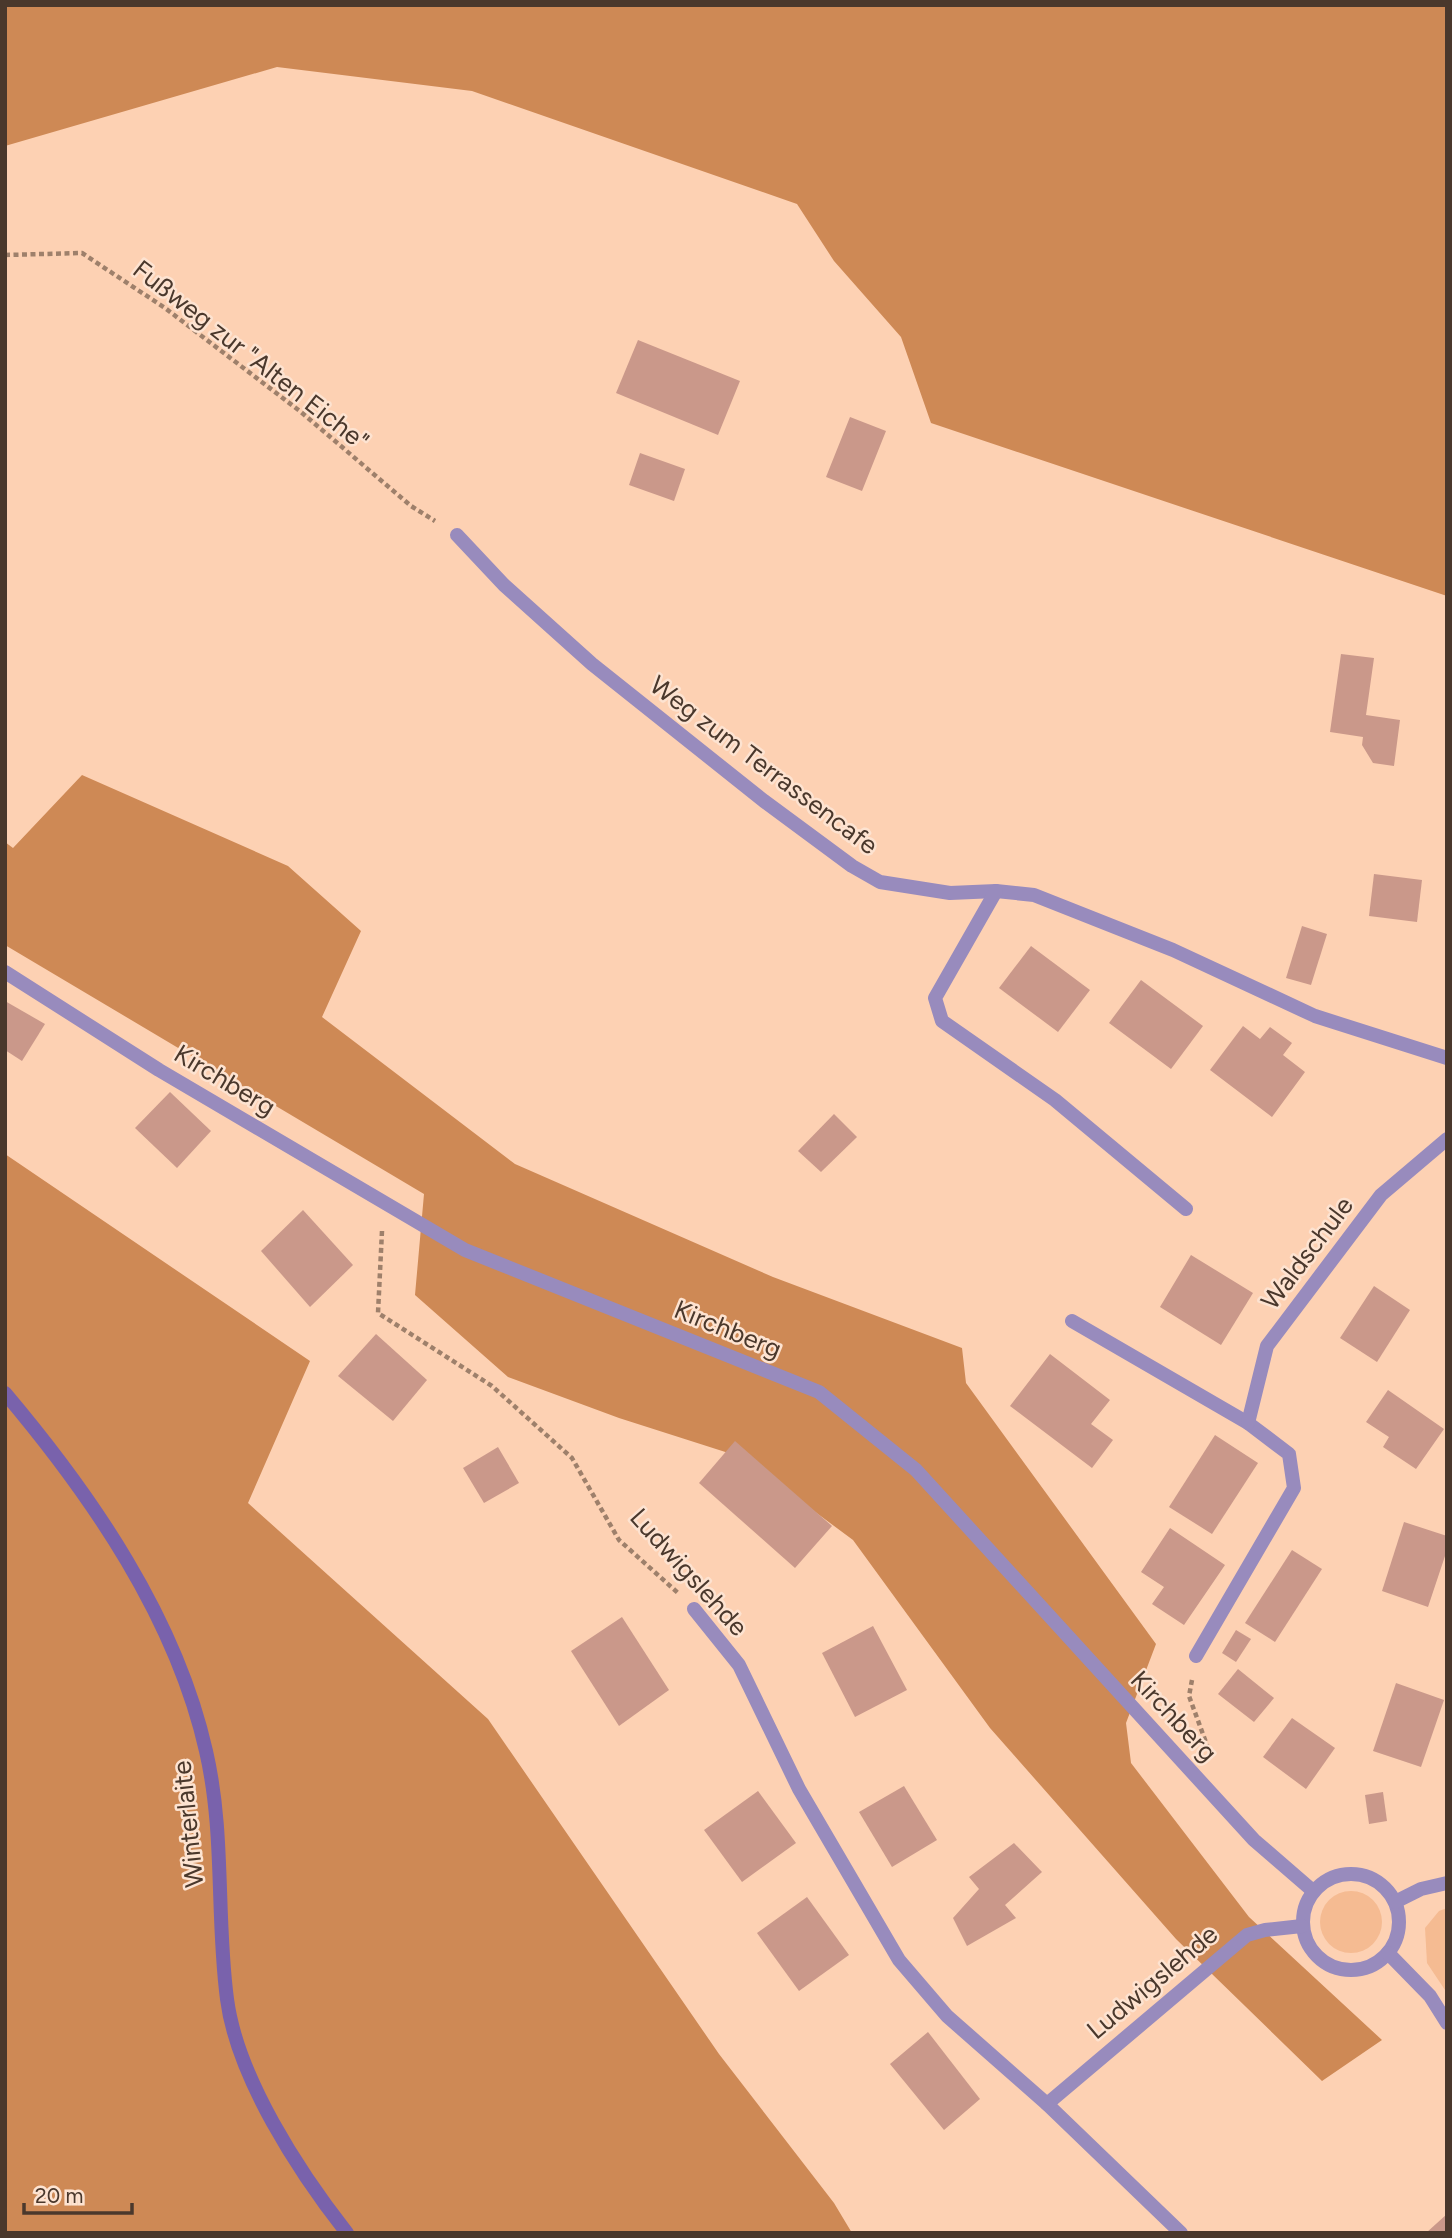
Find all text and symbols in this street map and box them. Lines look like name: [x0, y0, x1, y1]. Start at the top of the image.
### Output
street label: Fußweg zur "Alten Eiche": [127, 253, 375, 457]
street label: Weg zum Terrassencafe: [644, 669, 884, 861]
street label: Kirchberg: [168, 1037, 282, 1123]
street label: Waldschule: [1254, 1190, 1360, 1316]
street label: Kirchberg: [670, 1293, 786, 1365]
street label: Ludwigslehde: [623, 1501, 755, 1643]
street label: Kirchberg: [1124, 1664, 1224, 1768]
street label: Winterlaite: [165, 1759, 211, 1889]
street label: Ludwigslehde: [1080, 1918, 1224, 2046]
scale bar: [24, 2172, 133, 2216]
text: 20 m: [35, 2183, 83, 2208]

